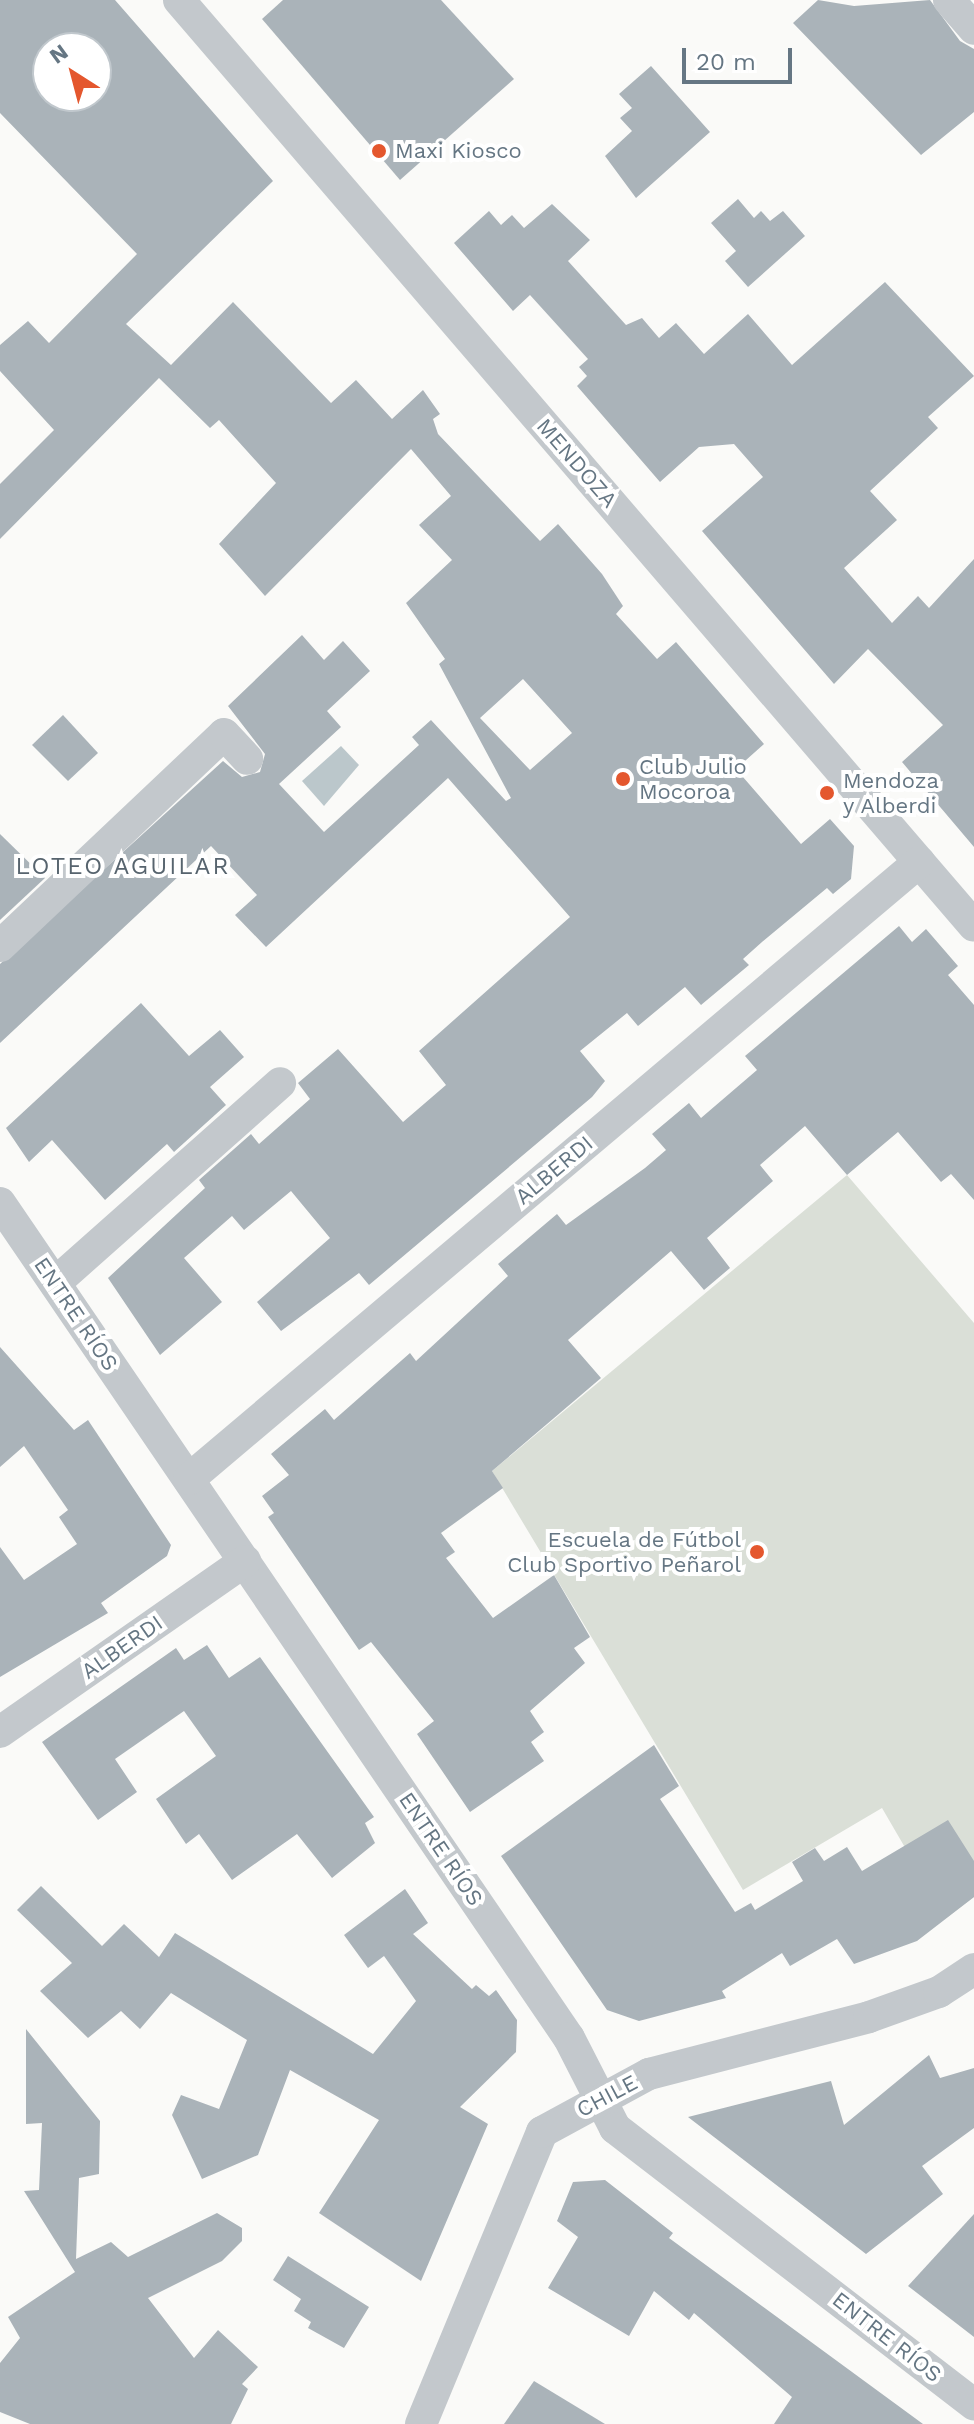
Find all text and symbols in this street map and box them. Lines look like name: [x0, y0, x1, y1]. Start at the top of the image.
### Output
north arrow: [32, 32, 112, 112]
scale bar: [686, 32, 796, 82]
text: N: [45, 39, 73, 69]
text: 20 m: [696, 48, 756, 76]
place label: Maxi Kiosco: [395, 138, 522, 164]
marker: Maxi Kiosco: [370, 142, 388, 160]
street label: MENDOZA: [531, 413, 623, 513]
place label: Club Julio Mocoroa: [639, 753, 747, 804]
place label: Mendoza y Alberdi: [843, 767, 939, 818]
marker: Club Julio Mocoroa: [614, 770, 632, 788]
marker: Mendoza y Alberdi: [818, 784, 836, 802]
district label: LOTEO AGUILAR: [15, 853, 231, 881]
street label: ALBERDI: [510, 1130, 598, 1210]
street label: ENTRE RÍOS: [28, 1252, 124, 1376]
place label: Escuela de Fútbol Club Sportivo Peñarol: [507, 1526, 741, 1578]
marker: Escuela de Fútbol Club Sportivo Peñarol: [748, 1543, 766, 1561]
street label: ALBERDI: [76, 1609, 168, 1685]
street label: ENTRE RÍOS: [393, 1787, 489, 1911]
street label: CHILE: [572, 2069, 642, 2123]
street label: ENTRE RÍOS: [827, 2286, 947, 2388]

